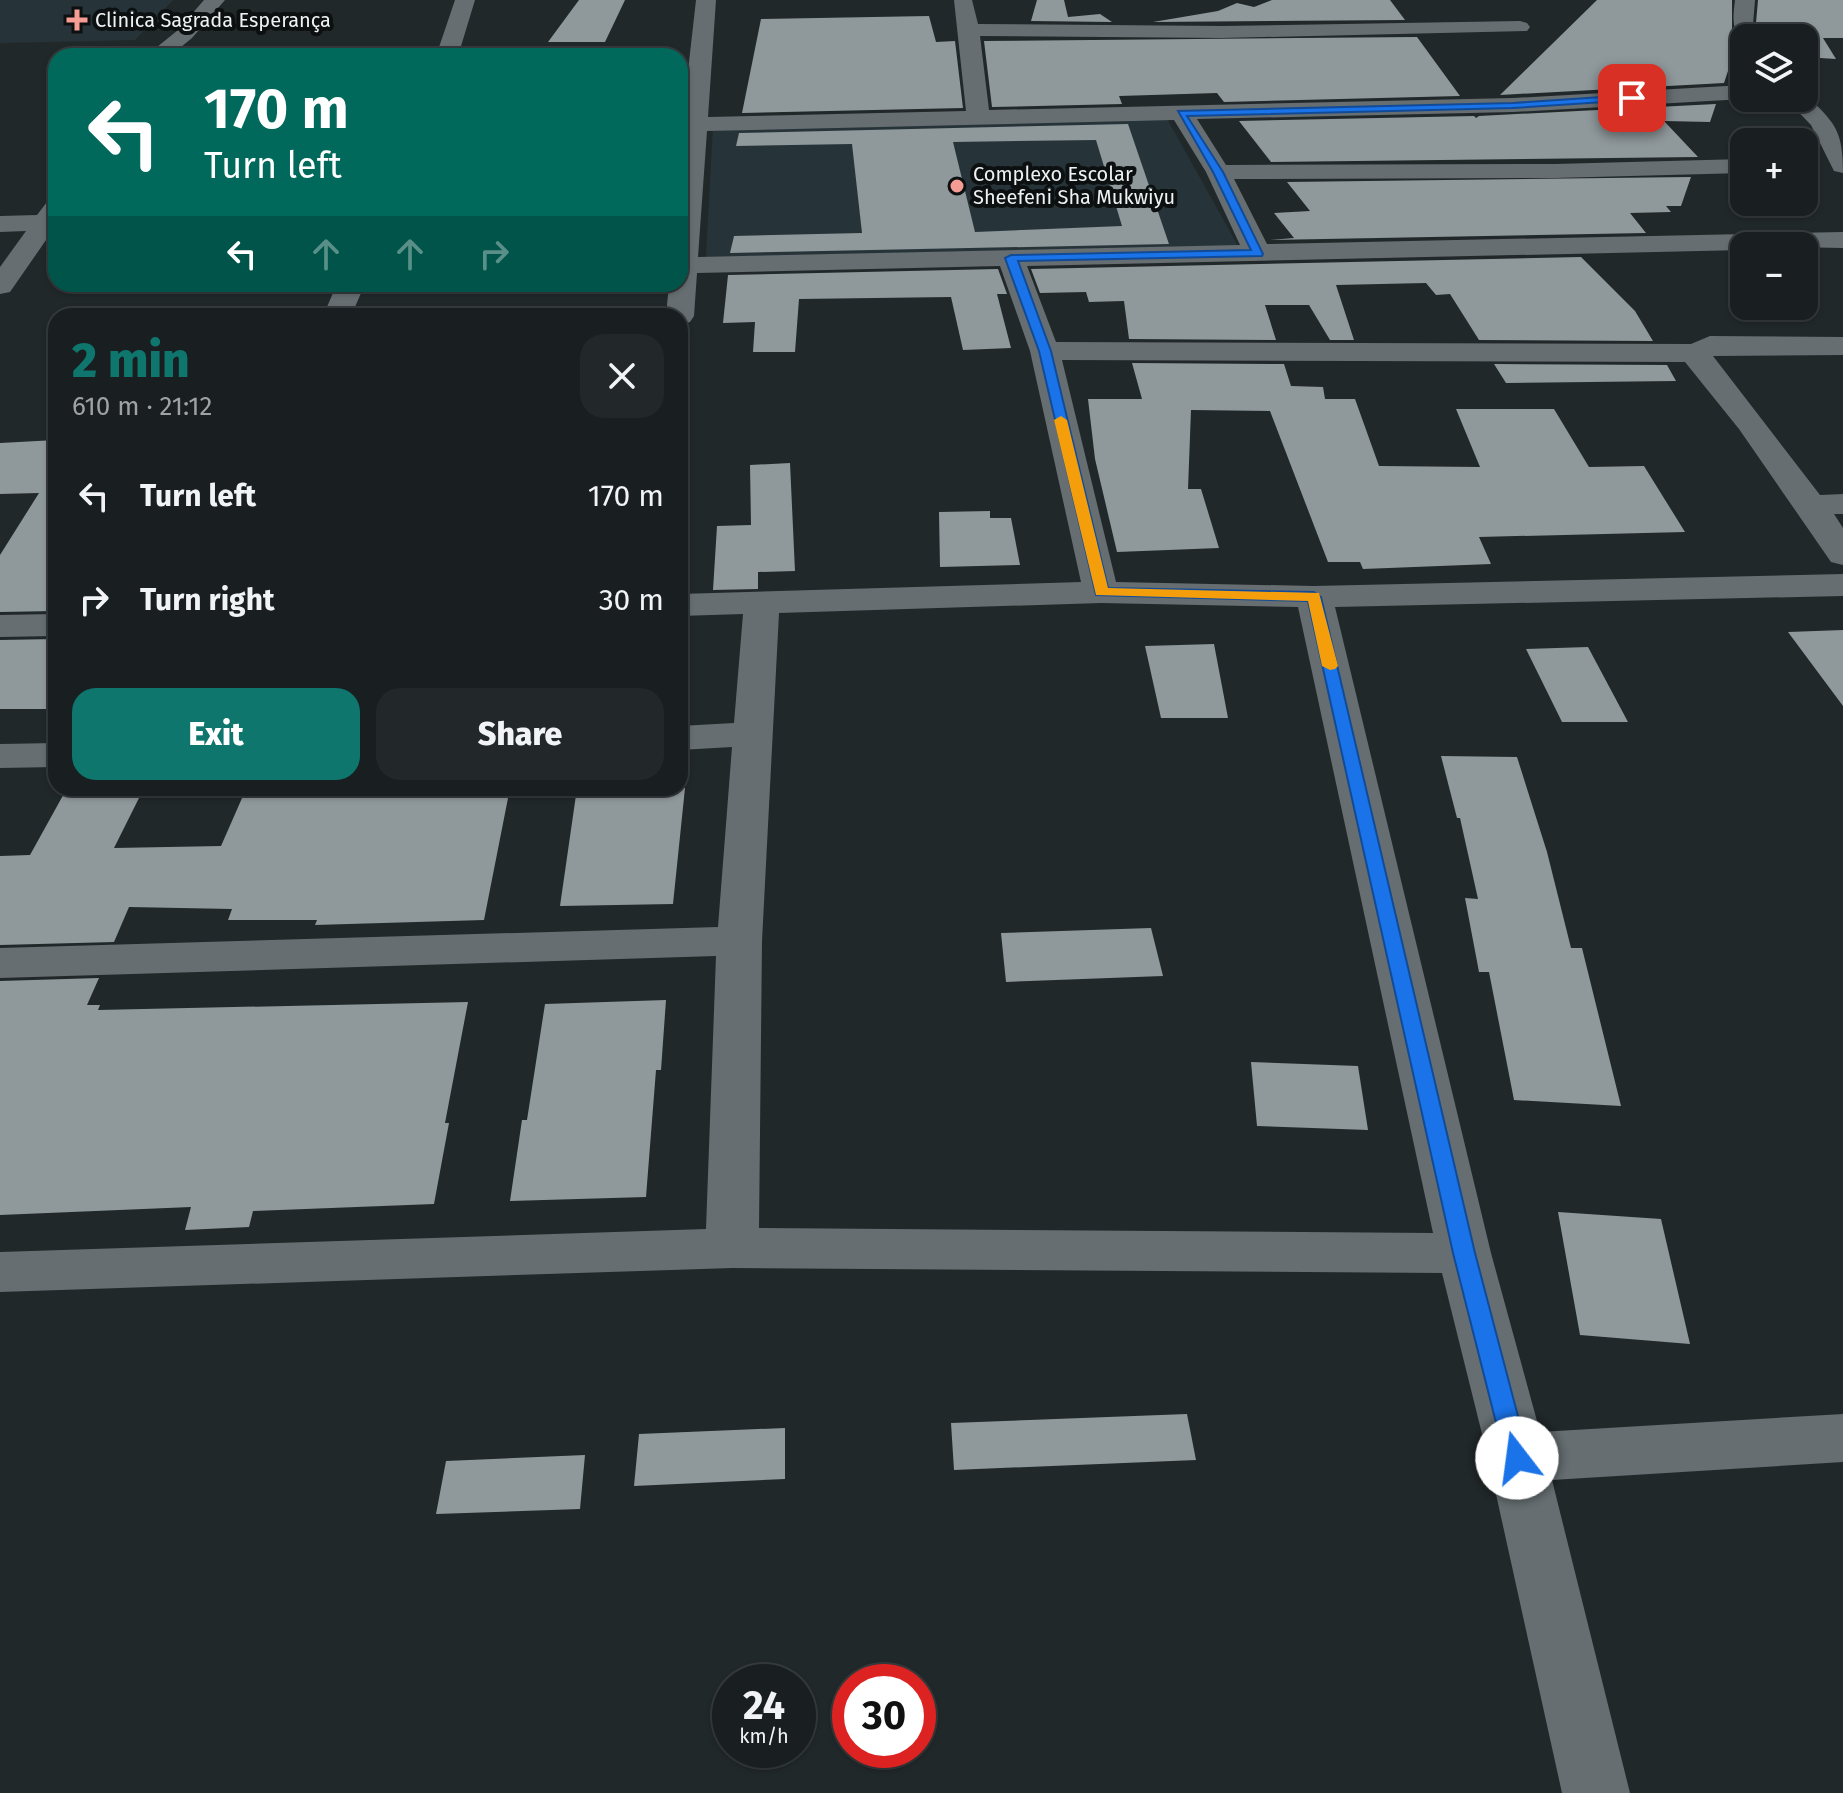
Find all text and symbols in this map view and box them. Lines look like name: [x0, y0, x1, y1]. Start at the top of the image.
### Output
place label: Clinica Sagrada Esperança: [95, 8, 331, 33]
marker: Clinica Sagrada Esperança: [66, 9, 88, 31]
map controls: [1730, 24, 1818, 320]
button: layers: [1730, 24, 1818, 112]
pin: [1598, 64, 1666, 132]
text: 170 m: [204, 76, 349, 143]
icon: arrive: [1610, 76, 1654, 120]
icon: left: [72, 80, 176, 184]
button: +: [1730, 128, 1818, 216]
text: Turn left: [204, 144, 342, 188]
place label: Complexo Escolar Sheefeni Sha Mukwiyu: [973, 162, 1175, 209]
marker: Complexo Escolar Sheefeni Sha Mukwiyu: [948, 177, 966, 195]
icon: left: [220, 232, 264, 276]
icon: ahead: [304, 232, 348, 276]
icon: ahead: [388, 232, 432, 276]
icon: right: [472, 232, 516, 276]
button: −: [1730, 232, 1818, 320]
text: 2 min: [72, 332, 190, 390]
button: close: [580, 334, 664, 418]
text: 610 m · 21:12: [72, 391, 212, 422]
icon: left: [72, 474, 116, 518]
text: Turn left: [140, 478, 256, 514]
text: 170 m: [588, 478, 664, 514]
icon: right: [72, 578, 116, 622]
text: Turn right: [140, 582, 275, 618]
text: 30 m: [599, 582, 664, 618]
button: Exit: [72, 688, 360, 780]
button: Share: [376, 688, 664, 780]
position arrow: [1475, 1416, 1559, 1500]
speed limit sign: 30: [832, 1664, 936, 1768]
text: 24: [743, 1682, 785, 1730]
text: km/h: [739, 1724, 789, 1748]

